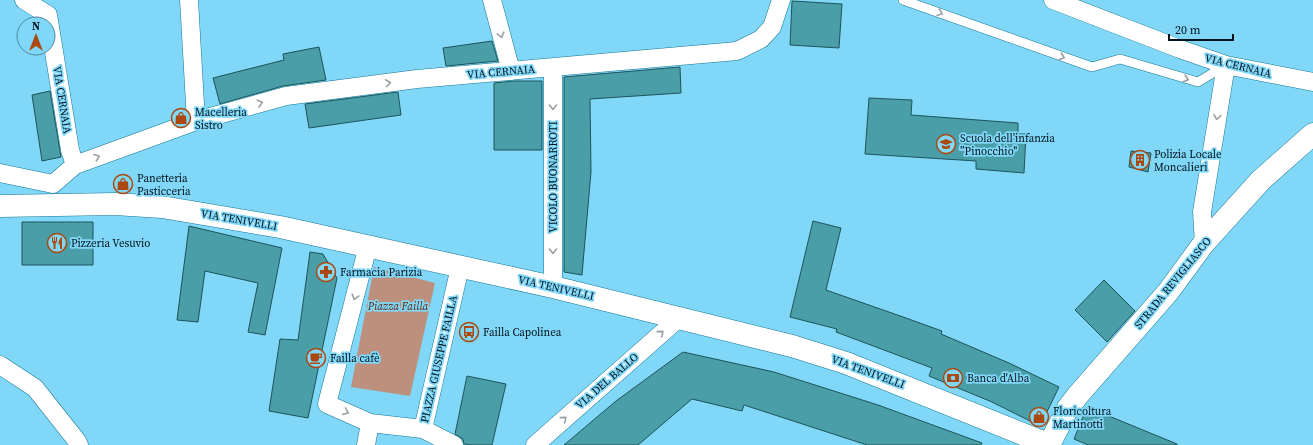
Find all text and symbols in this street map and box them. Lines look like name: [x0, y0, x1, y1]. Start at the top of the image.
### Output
one-way arrow: [936, 8, 943, 17]
north arrow: [16, 16, 56, 56]
scale bar: [1169, 16, 1233, 42]
text: N: [32, 19, 40, 34]
text: 20 m: [1175, 22, 1201, 38]
one-way arrow: [497, 32, 505, 39]
street label: VIA CERNAIA: [1203, 50, 1274, 82]
one-way arrow: [1059, 52, 1066, 60]
street label: VIA CERNAIA: [466, 61, 536, 82]
street label: VIA CERNAIA: [49, 65, 75, 136]
one-way arrow: [1183, 74, 1190, 83]
one-way arrow: [385, 79, 391, 88]
one-way arrow: [256, 99, 263, 108]
one-way arrow: [549, 104, 557, 110]
place label: Macelleria Sistro: [195, 105, 247, 133]
shop icon: Macelleria Sistro: [170, 107, 192, 129]
one-way arrow: [1213, 114, 1222, 120]
street label: VICOLO BUONARROTI: [546, 121, 561, 233]
place label: Scuola dell’infanzia ”Pinocchio": [960, 131, 1055, 159]
school or university icon: Scuola dell’infanzia ”Pinocchio": [935, 133, 957, 155]
place label: Polizia Locale Moncalieri: [1154, 147, 1222, 175]
building icon: Polizia Locale Moncalieri: [1129, 149, 1151, 171]
one-way arrow: [93, 153, 100, 162]
place label: Panetteria Pasticceria: [137, 171, 191, 199]
shop icon: Panetteria Pasticceria: [112, 173, 134, 195]
street label: VIA TENIVELLI: [200, 206, 278, 234]
restaurant icon: Pizzeria Vesuvio: [46, 232, 68, 254]
street label: STRADA REVIGLIASCO: [1131, 234, 1215, 332]
place label: Pizzeria Vesuvio: [71, 236, 150, 251]
one-way arrow: [549, 248, 557, 254]
pharmacy icon: Farmacia Parizia: [315, 261, 337, 283]
place label: Farmacia Parizia: [340, 265, 423, 280]
street label: VIA TENIVELLI: [517, 272, 595, 304]
street label: PIAZZA GIUSEPPE FAILLA: [417, 293, 461, 424]
one-way arrow: [351, 294, 360, 301]
park label: Piazza Failla: [367, 299, 428, 314]
bus stop icon: Failla Capolinea: [458, 321, 480, 343]
place label: Failla Capolinea: [483, 325, 562, 340]
one-way arrow: [657, 331, 664, 338]
cafe icon: Failla cafè: [305, 347, 327, 369]
street label: VIA DEL BALLO: [572, 349, 642, 413]
place label: Failla cafè: [330, 351, 380, 366]
street label: VIA TENIVELLI: [829, 352, 907, 392]
bank icon: Banca d'Alba: [942, 367, 964, 389]
place label: Banca d'Alba: [967, 371, 1030, 386]
place label: Floricoltura Martinotti: [1053, 404, 1112, 432]
shop icon: Floricoltura Martinotti: [1028, 406, 1050, 428]
one-way arrow: [341, 407, 349, 415]
one-way arrow: [559, 417, 567, 424]

